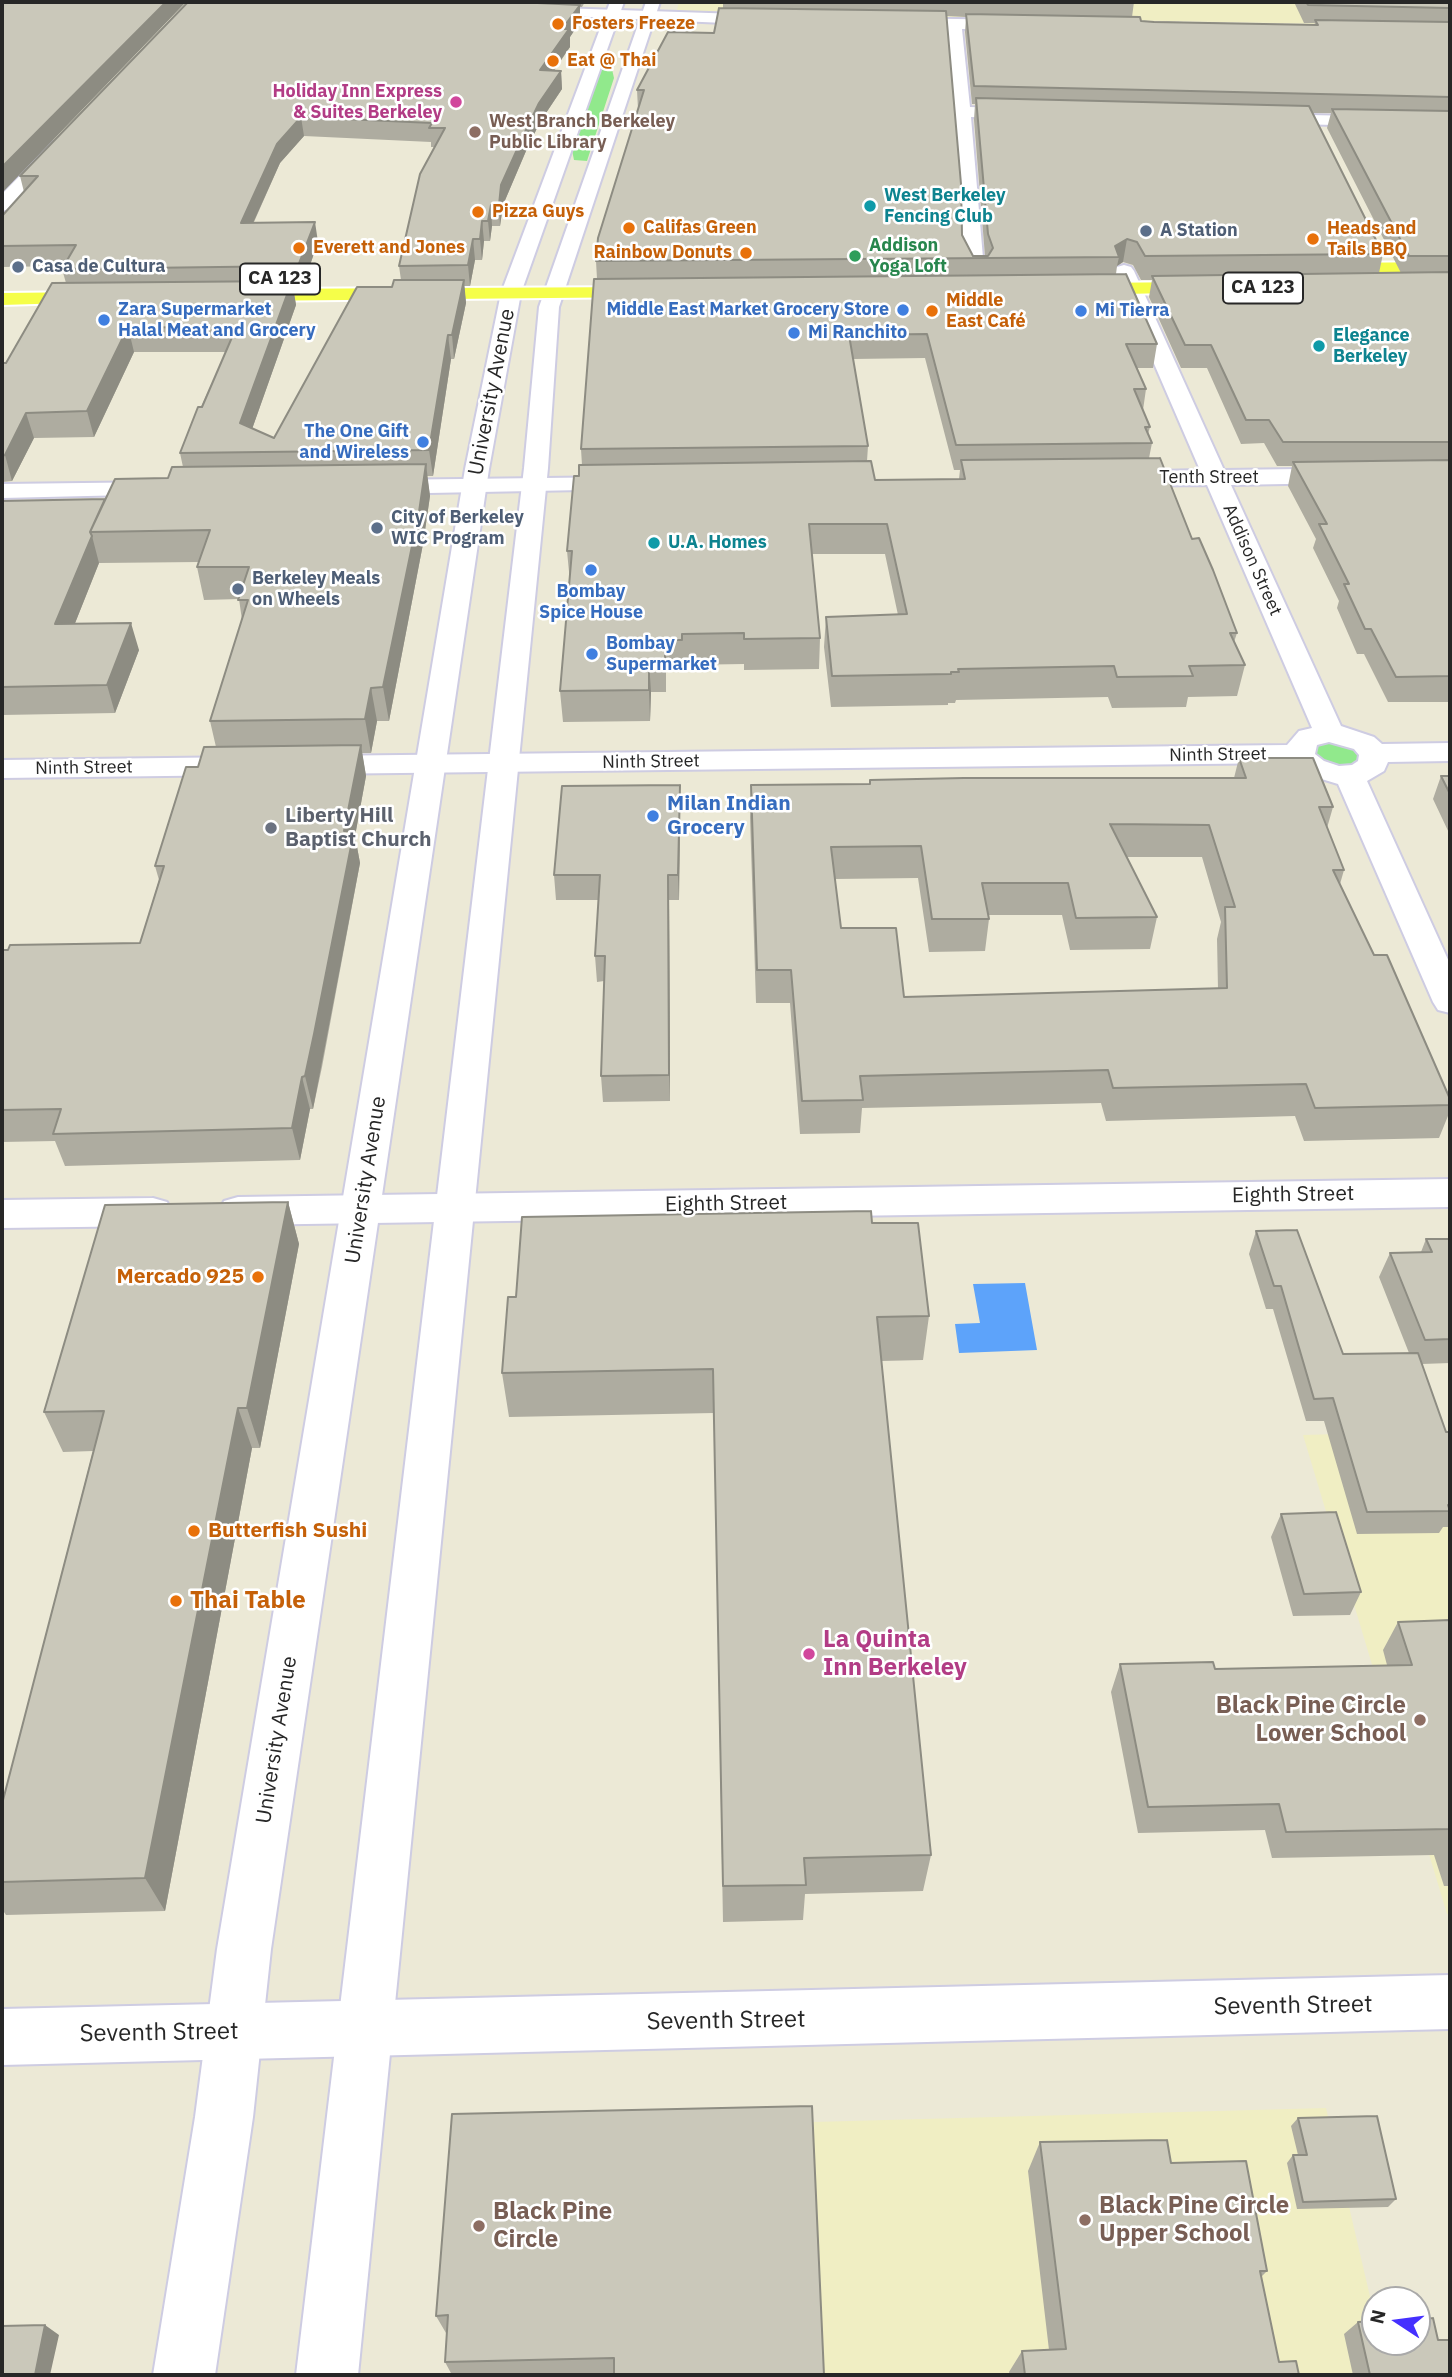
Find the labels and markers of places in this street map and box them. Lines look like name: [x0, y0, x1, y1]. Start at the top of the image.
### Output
place label: Fosters Freeze: [572, 13, 695, 35]
marker: Fosters Freeze: [550, 16, 566, 32]
place label: Eat @ Thai: [567, 50, 656, 72]
marker: Eat @ Thai: [545, 53, 561, 69]
place label: Holiday Inn Express & Suites Berkeley: [273, 81, 442, 124]
marker: Holiday Inn Express & Suites Berkeley: [448, 94, 464, 110]
place label: West Branch Berkeley Public Library: [489, 111, 675, 154]
marker: West Branch Berkeley Public Library: [467, 124, 483, 140]
place label: West Berkeley Fencing Club: [884, 185, 1006, 228]
marker: West Berkeley Fencing Club: [862, 198, 878, 214]
place label: Pizza Guys: [492, 201, 584, 223]
marker: Pizza Guys: [470, 204, 486, 220]
place label: Califas Green: [643, 217, 757, 239]
place label: Heads and Tails BBQ: [1327, 218, 1417, 260]
marker: Califas Green: [621, 220, 637, 236]
place label: A Station: [1160, 220, 1238, 242]
marker: A Station: [1138, 223, 1154, 239]
marker: Heads and Tails BBQ: [1305, 231, 1321, 247]
place label: Addison Yoga Loft: [869, 235, 947, 278]
place label: Everett and Jones: [313, 237, 465, 259]
marker: Everett and Jones: [291, 240, 307, 256]
place label: Rainbow Donuts: [594, 242, 732, 264]
marker: Rainbow Donuts: [738, 245, 754, 261]
marker: Addison Yoga Loft: [847, 248, 863, 264]
place label: Casa de Cultura: [32, 256, 166, 278]
marker: Casa de Cultura: [10, 259, 26, 275]
place label: Middle East Café: [946, 290, 1026, 332]
place label: Zara Supermarket Halal Meat and Grocery: [118, 299, 316, 342]
place label: Middle East Market Grocery Store: [606, 299, 889, 321]
place label: Mi Tierra: [1095, 300, 1169, 322]
marker: Middle East Market Grocery Store: [895, 302, 911, 318]
marker: Middle East Café: [924, 303, 940, 319]
marker: Mi Tierra: [1073, 303, 1089, 319]
marker: Zara Supermarket Halal Meat and Grocery: [96, 312, 112, 328]
place label: Mi Ranchito: [808, 322, 907, 344]
marker: Mi Ranchito: [786, 325, 802, 341]
place label: Elegance Berkeley: [1333, 325, 1410, 368]
marker: Elegance Berkeley: [1311, 338, 1327, 354]
place label: The One Gift and Wireless: [299, 421, 409, 464]
marker: The One Gift and Wireless: [415, 434, 431, 450]
place label: City of Berkeley WIC Program: [391, 507, 524, 550]
marker: City of Berkeley WIC Program: [369, 520, 385, 536]
place label: U.A. Homes: [668, 532, 767, 554]
marker: U.A. Homes: [646, 535, 662, 551]
marker: Bombay Spice House: [583, 562, 599, 578]
place label: Berkeley Meals on Wheels: [252, 568, 380, 610]
marker: Berkeley Meals on Wheels: [230, 581, 246, 597]
place label: Bombay Spice House: [539, 581, 643, 624]
place label: Bombay Supermarket: [606, 633, 717, 676]
marker: Bombay Supermarket: [584, 646, 600, 662]
place label: Milan Indian Grocery: [667, 791, 791, 841]
place label: Liberty Hill Baptist Church: [285, 803, 432, 853]
marker: Milan Indian Grocery: [645, 808, 661, 824]
marker: Liberty Hill Baptist Church: [263, 820, 279, 836]
place label: Mercado 925: [116, 1264, 244, 1290]
marker: Mercado 925: [250, 1269, 266, 1285]
place label: Butterfish Sushi: [208, 1518, 367, 1544]
marker: Butterfish Sushi: [186, 1523, 202, 1539]
place label: Thai Table: [190, 1587, 306, 1615]
marker: Thai Table: [168, 1593, 184, 1609]
place label: La Quinta Inn Berkeley: [823, 1626, 967, 1682]
marker: La Quinta Inn Berkeley: [801, 1646, 817, 1662]
place label: Black Pine Circle Lower School: [1216, 1692, 1406, 1748]
marker: Black Pine Circle Lower School: [1412, 1712, 1428, 1728]
place label: Black Pine Circle Upper School: [1099, 2192, 1289, 2248]
place label: Black Pine Circle: [493, 2198, 612, 2254]
marker: Black Pine Circle Upper School: [1077, 2212, 1093, 2228]
marker: Black Pine Circle: [471, 2218, 487, 2234]

